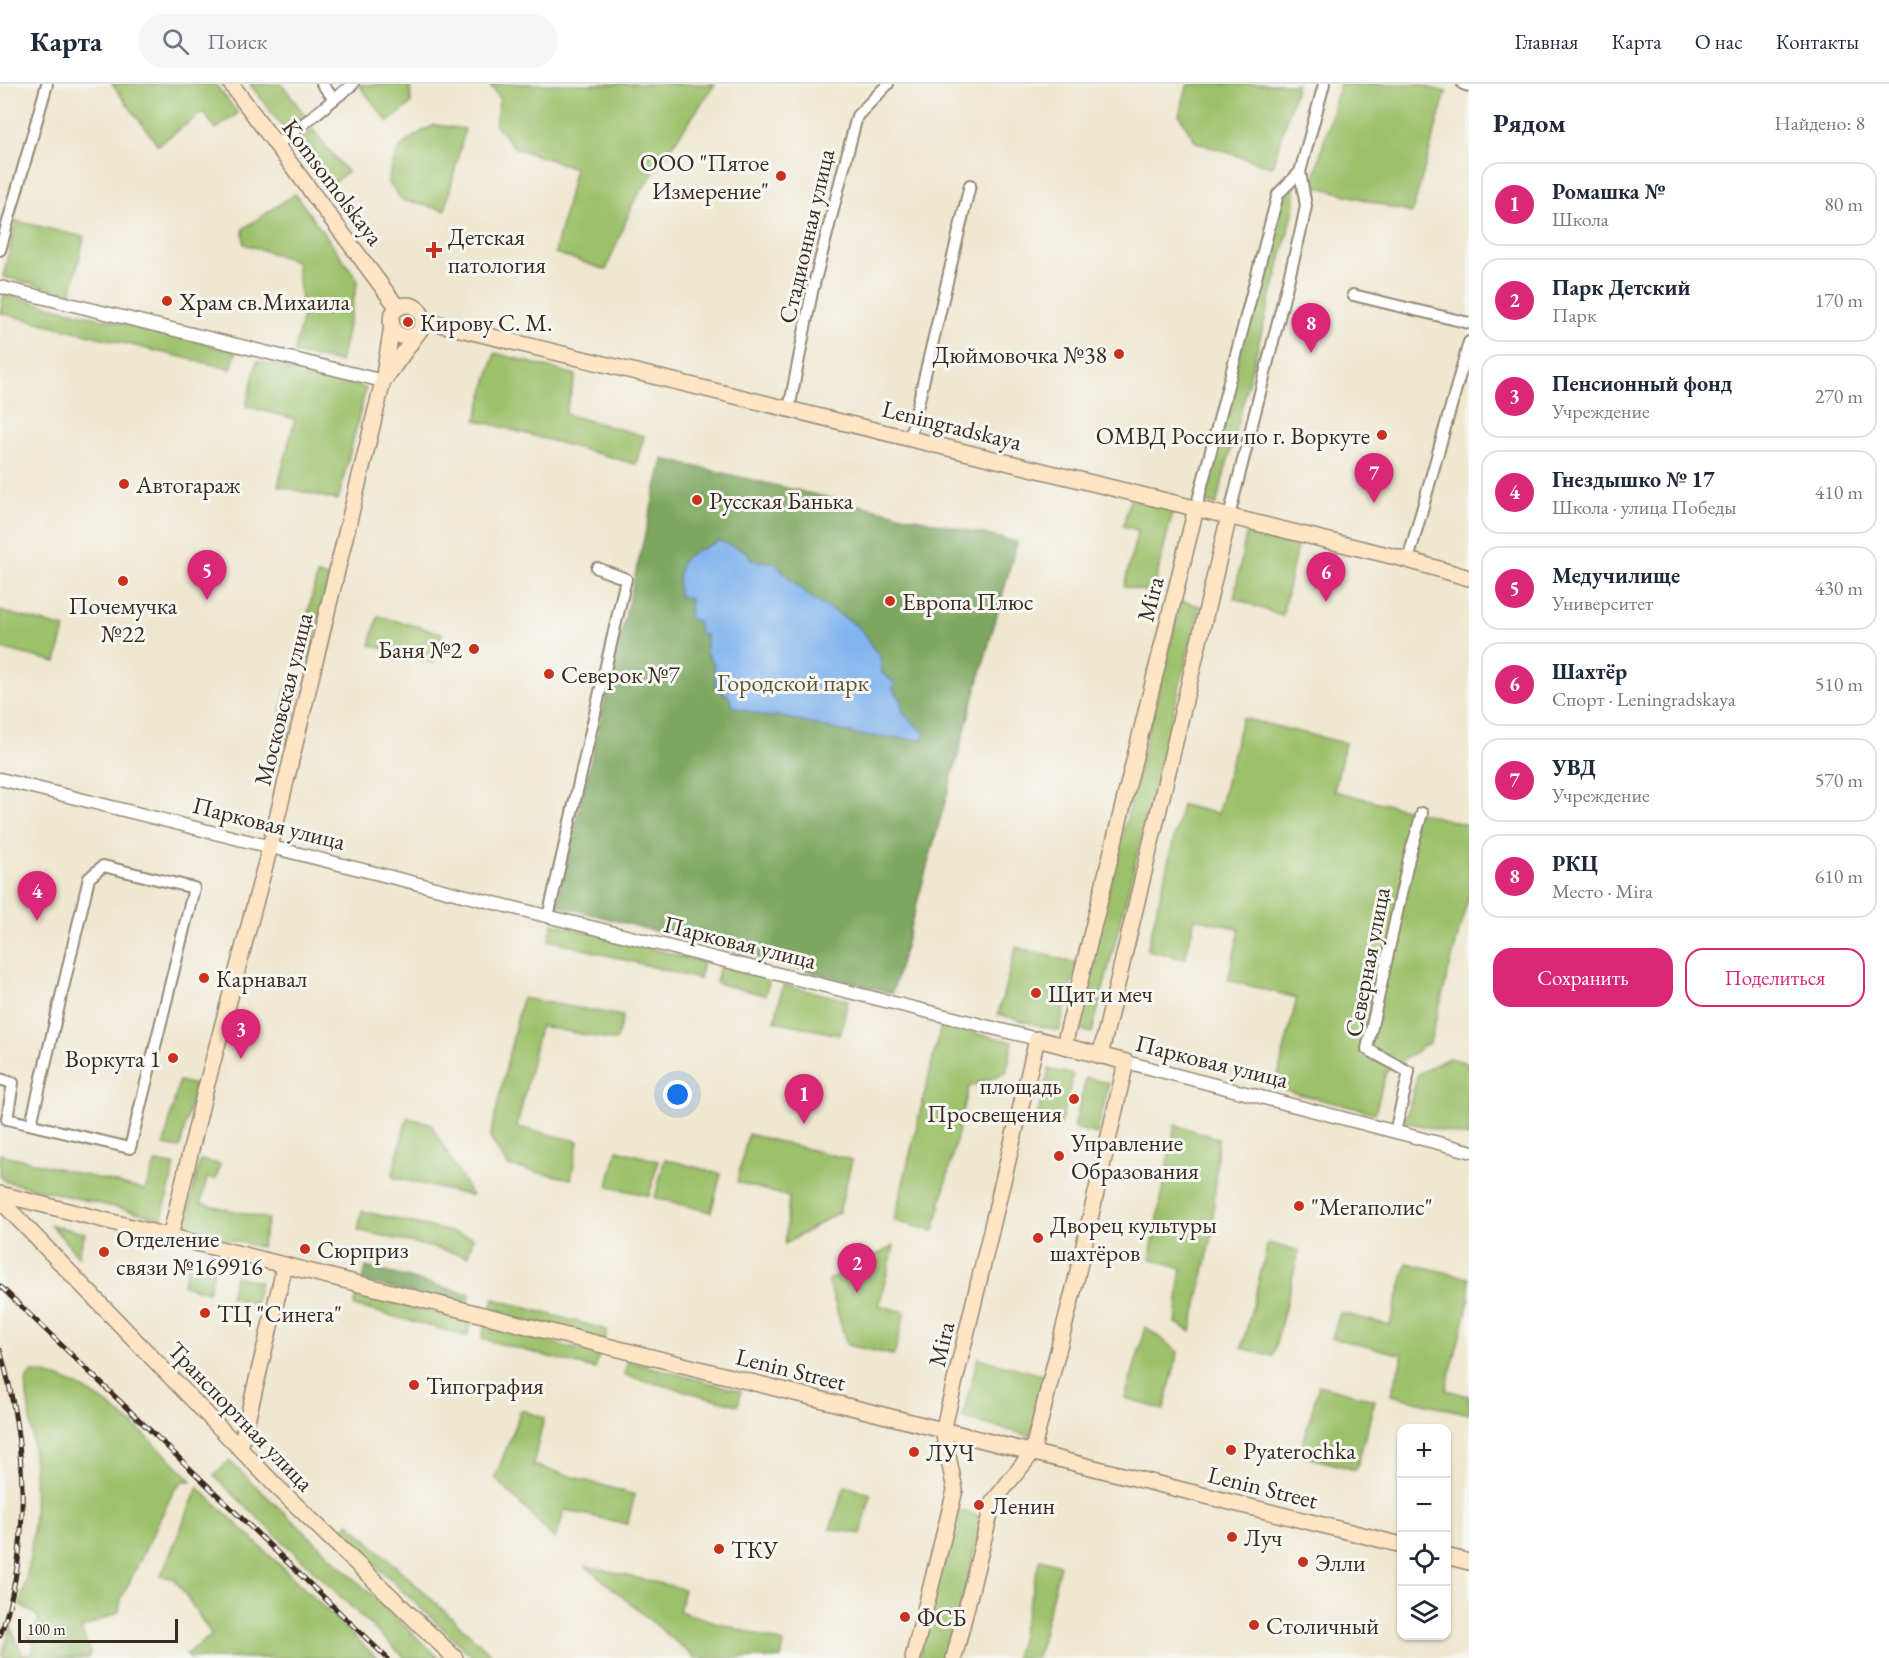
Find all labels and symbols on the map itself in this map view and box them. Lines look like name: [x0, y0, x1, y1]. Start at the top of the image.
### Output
street label: Komsomolskaya: [275, 113, 391, 252]
street label: Стадионная улица: [771, 145, 841, 326]
place label: ООО "Пятое Измерение": [640, 147, 769, 206]
marker: ООО "Пятое Измерение": [774, 169, 788, 183]
place label: Детская патология: [448, 221, 546, 280]
marker: Детская патология: [425, 241, 443, 259]
place label: Храм св.Михаила: [178, 286, 350, 317]
marker: Храм св.Михаила: [160, 294, 174, 308]
pin: 8: [1292, 304, 1330, 353]
place label: Кирову С. М.: [420, 307, 553, 338]
marker: Кирову С. М.: [401, 315, 415, 329]
place label: Дюймовочка №38: [933, 339, 1107, 370]
marker: Дюймовочка №38: [1112, 347, 1126, 361]
street label: Leningradskaya: [879, 393, 1025, 457]
place label: ОМВД России по г. Воркуте: [1096, 420, 1370, 451]
marker: ОМВД России по г. Воркуте: [1375, 428, 1389, 442]
pin: 7: [1354, 454, 1394, 503]
place label: Автогараж: [135, 469, 241, 500]
marker: Автогараж: [117, 477, 131, 491]
place label: Русская Банька: [709, 485, 854, 516]
marker: Русская Банька: [690, 493, 704, 507]
pin: 5: [188, 550, 226, 600]
pin: 6: [1306, 552, 1346, 602]
street label: Mira: [1130, 573, 1171, 625]
marker: Почемучка №22: [116, 574, 130, 588]
place label: Европа Плюс: [902, 586, 1034, 617]
place label: Почемучка №22: [69, 590, 178, 649]
marker: Европа Плюс: [883, 594, 897, 608]
street label: Московская улица: [247, 609, 320, 789]
place label: Баня №2: [378, 634, 462, 665]
marker: Баня №2: [467, 642, 481, 656]
place label: Северок №7: [561, 659, 680, 690]
marker: Северок №7: [542, 667, 556, 681]
park label: Городской парк: [717, 667, 870, 698]
street label: Парковая улица: [190, 789, 349, 857]
pin: 4: [18, 872, 57, 921]
street label: Северная улица: [1337, 884, 1397, 1040]
street label: Парковая улица: [661, 908, 820, 976]
place label: Карнавал: [216, 963, 307, 994]
marker: Карнавал: [197, 971, 211, 985]
place label: Щит и меч: [1048, 978, 1153, 1009]
marker: Щит и меч: [1029, 986, 1043, 1000]
pin: 3: [222, 1010, 260, 1059]
street label: Парковая улица: [1133, 1027, 1292, 1095]
place label: Воркута 1: [65, 1043, 161, 1074]
marker: Воркута 1: [166, 1051, 180, 1065]
place label: площадь Просвещения: [927, 1070, 1062, 1129]
pin: 1: [784, 1074, 824, 1124]
your location: [663, 1080, 692, 1109]
marker: площадь Просвещения: [1067, 1092, 1081, 1106]
place label: Управление Образования: [1070, 1127, 1199, 1186]
marker: Управление Образования: [1052, 1149, 1066, 1163]
place label: "Мегаполис": [1311, 1191, 1433, 1222]
marker: "Мегаполис": [1292, 1199, 1306, 1213]
place label: Дворец культуры шахтёров: [1050, 1209, 1217, 1268]
place label: Отделение связи №169916: [116, 1223, 263, 1282]
marker: Дворец культуры шахтёров: [1031, 1231, 1045, 1245]
place label: Сюрприз: [317, 1234, 409, 1265]
marker: Сюрприз: [298, 1242, 312, 1256]
pin: 2: [838, 1244, 876, 1293]
marker: Отделение связи №169916: [97, 1245, 111, 1259]
place label: ТЦ "Синега": [217, 1298, 342, 1329]
marker: ТЦ "Синега": [198, 1306, 212, 1320]
street label: Mira: [921, 1318, 961, 1369]
street label: Транспортная улица: [161, 1334, 321, 1498]
street label: Lenin Street: [733, 1340, 850, 1398]
place label: Типография: [426, 1370, 544, 1401]
marker: Типография: [407, 1378, 421, 1392]
place label: Pyaterochka: [1243, 1435, 1356, 1466]
place label: ЛУЧ: [926, 1437, 975, 1468]
marker: Pyaterochka: [1224, 1443, 1238, 1457]
marker: ЛУЧ: [907, 1445, 921, 1459]
street label: Lenin Street: [1205, 1458, 1322, 1516]
place label: Ленин: [991, 1490, 1055, 1521]
marker: Ленин: [972, 1498, 986, 1512]
place label: Луч: [1244, 1522, 1283, 1553]
marker: Луч: [1225, 1530, 1239, 1544]
place label: ТКУ: [731, 1534, 779, 1565]
marker: ТКУ: [712, 1542, 726, 1556]
place label: Элли: [1315, 1547, 1366, 1578]
marker: Элли: [1296, 1555, 1310, 1569]
place label: ФСБ: [917, 1602, 966, 1633]
marker: ФСБ: [898, 1610, 912, 1624]
place label: Столичный: [1266, 1610, 1379, 1641]
scale bar: [18, 1616, 178, 1644]
marker: Столичный: [1247, 1618, 1261, 1632]

